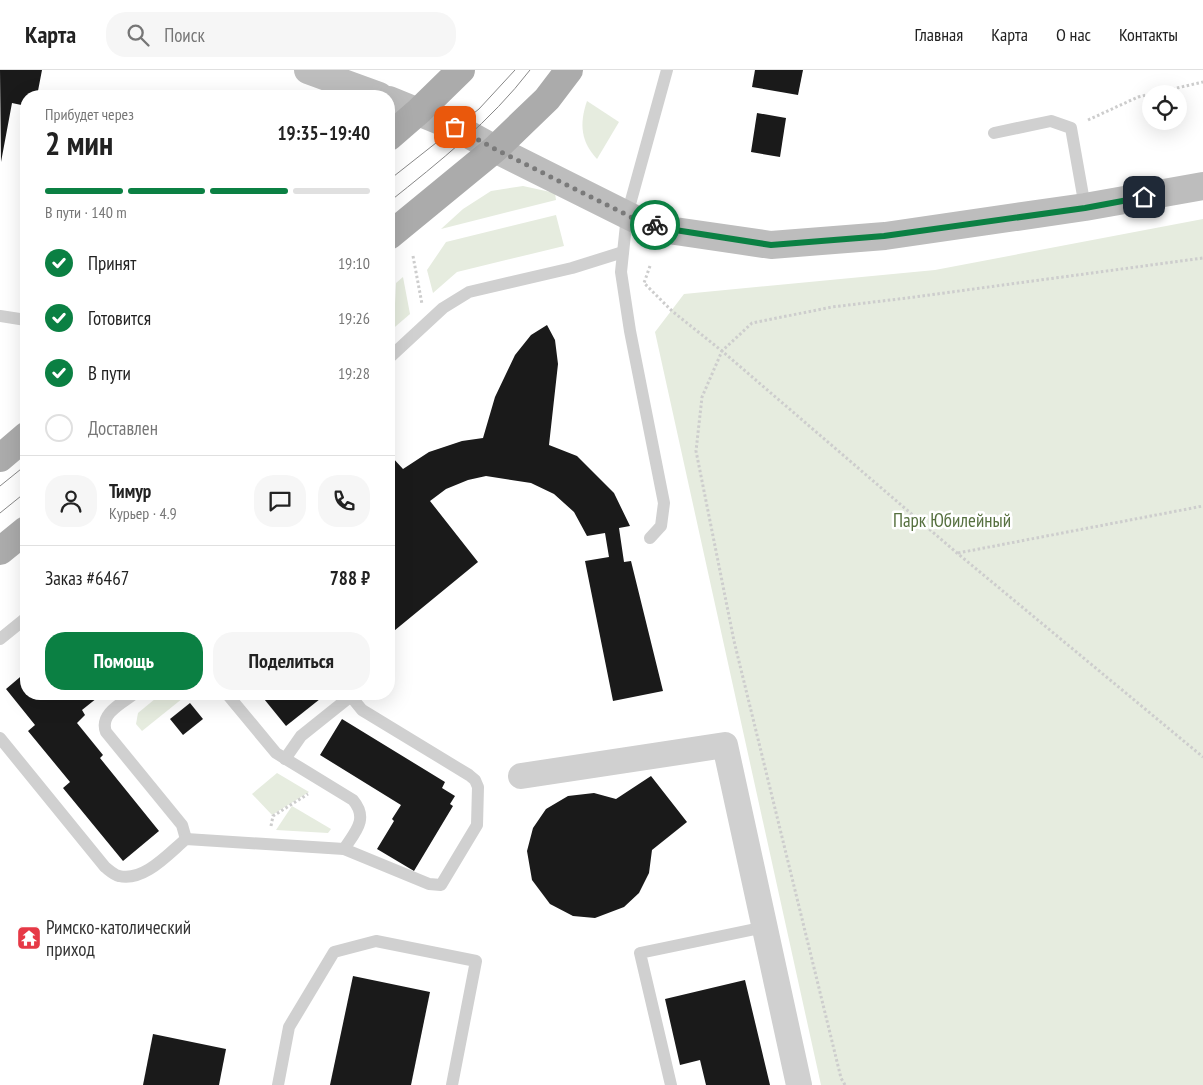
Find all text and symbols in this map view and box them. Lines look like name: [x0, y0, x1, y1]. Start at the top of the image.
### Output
search box: [106, 12, 456, 57]
text: Карта: [25, 19, 76, 50]
icon: search: [124, 21, 152, 49]
text: Поиск: [164, 23, 205, 47]
text: Главная: [915, 23, 963, 46]
text: Карта: [991, 23, 1028, 46]
text: О нас: [1056, 23, 1091, 46]
text: Контакты: [1119, 23, 1178, 46]
map controls: [1142, 85, 1187, 130]
button: locate: [1142, 85, 1187, 130]
text: Прибудет через: [45, 104, 134, 124]
pin: [434, 106, 476, 148]
icon: bag: [441, 113, 469, 141]
text: 19:35–19:40: [277, 121, 370, 145]
text: 2 мин: [45, 122, 113, 164]
pin: [1123, 176, 1165, 218]
icon: home: [1130, 183, 1158, 211]
courier: [630, 200, 680, 250]
text: В пути · 140 m: [45, 202, 127, 222]
icon: bike: [641, 211, 669, 239]
icon: check: [45, 249, 73, 277]
text: Принят: [88, 251, 136, 275]
text: 19:10: [338, 253, 370, 273]
icon: check: [45, 304, 73, 332]
text: Готовится: [88, 306, 151, 330]
text: 19:26: [338, 308, 370, 328]
icon: check: [45, 359, 73, 387]
text: В пути: [88, 361, 131, 385]
text: 19:28: [338, 363, 370, 383]
text: Доставлен: [88, 416, 158, 440]
button: person: [45, 475, 97, 527]
button: chat: [254, 475, 306, 527]
button: phone: [318, 475, 370, 527]
text: Тимур: [109, 479, 151, 503]
text: Курьер · 4.9: [109, 503, 177, 523]
park label: Парк Юбилейный: [893, 508, 1011, 532]
text: Заказ #6467: [45, 566, 129, 590]
text: 788 ₽: [330, 566, 370, 590]
button: Помощь: [45, 632, 203, 690]
button: Поделиться: [213, 632, 370, 690]
place label: Римско-католический приход: [46, 915, 191, 961]
temple icon: Римско-католический приход: [16, 925, 42, 951]

